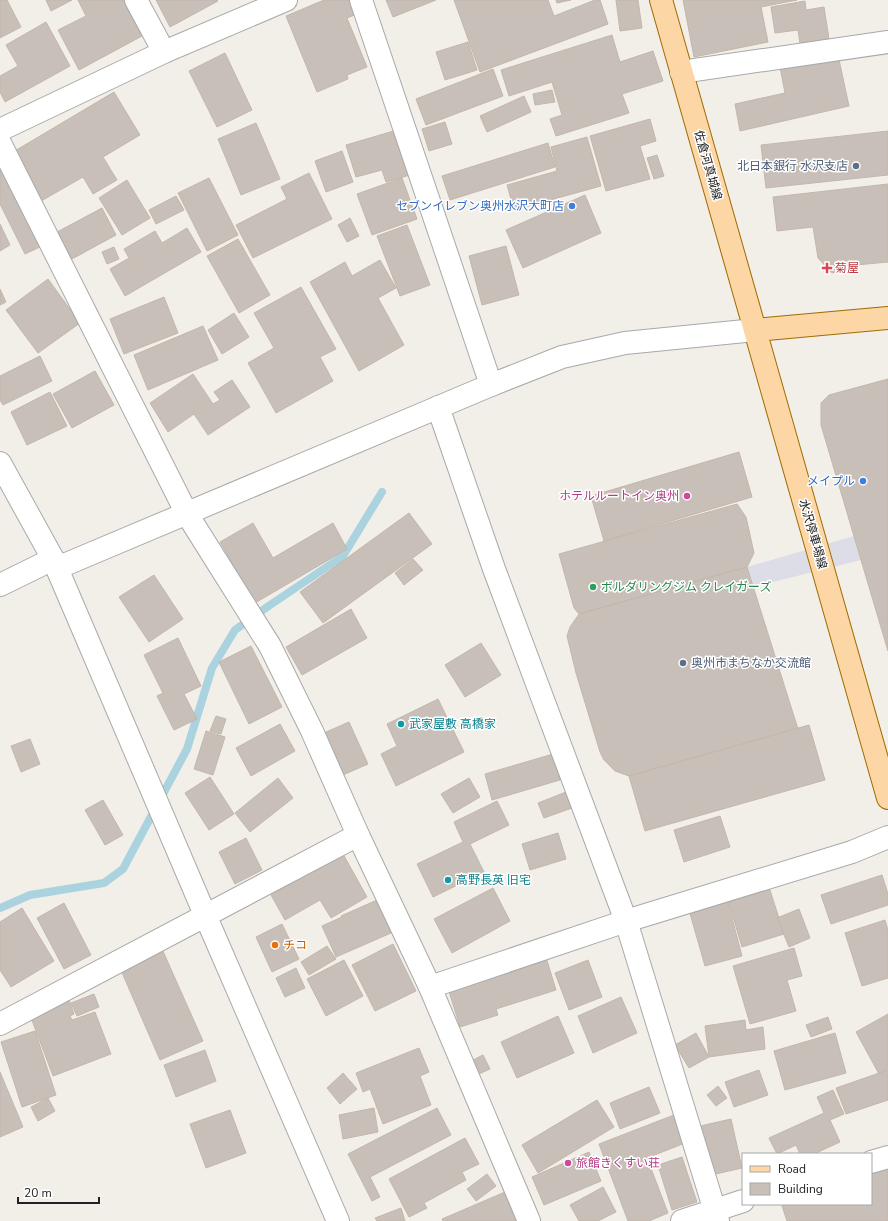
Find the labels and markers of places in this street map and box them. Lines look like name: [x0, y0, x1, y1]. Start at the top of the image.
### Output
place label: 北日本銀行 水沢支店: [737, 158, 848, 174]
marker: 北日本銀行 水沢支店: [851, 161, 861, 171]
place label: セブンイレブン奥州水沢大町店: [396, 198, 564, 214]
marker: セブンイレブン奥州水沢大町店: [567, 201, 577, 211]
place label: 菊屋: [835, 260, 859, 276]
marker: 菊屋: [822, 263, 832, 273]
place label: メイプル: [807, 473, 855, 489]
marker: メイプル: [858, 476, 868, 486]
place label: ホテルルートイン奥州: [559, 488, 679, 504]
marker: ホテルルートイン奥州: [682, 491, 692, 501]
place label: ボルダリングジム クレイガーズ: [601, 579, 772, 595]
marker: ボルダリングジム クレイガーズ: [588, 582, 598, 592]
place label: 奥州市まちなか交流館: [691, 655, 811, 671]
marker: 奥州市まちなか交流館: [678, 658, 688, 668]
place label: 武家屋敷 高橋家: [409, 716, 496, 732]
marker: 武家屋敷 高橋家: [396, 719, 406, 729]
place label: 高野長英 旧宅: [456, 872, 531, 888]
marker: 高野長英 旧宅: [443, 875, 453, 885]
place label: チコ: [283, 937, 307, 953]
marker: チコ: [270, 940, 280, 950]
place label: 旅館きくすい荘: [576, 1155, 660, 1171]
marker: 旅館きくすい荘: [563, 1158, 573, 1168]

